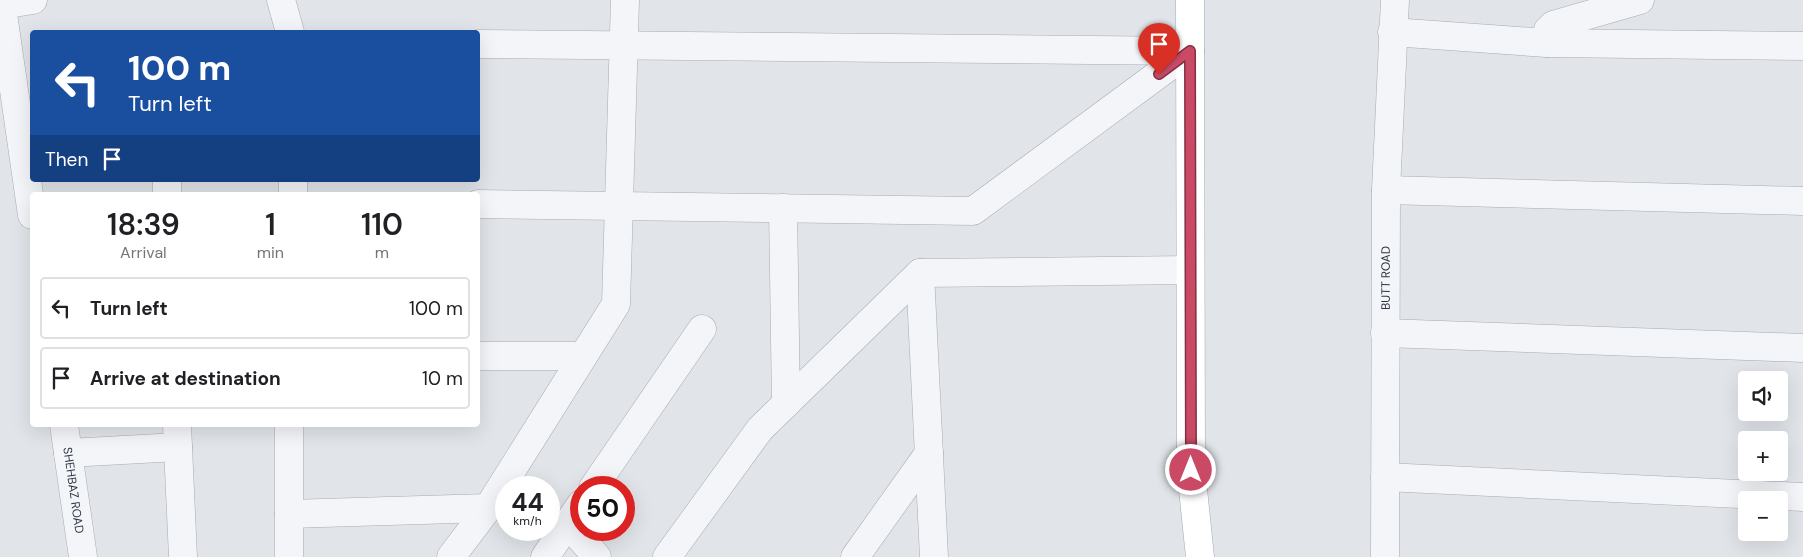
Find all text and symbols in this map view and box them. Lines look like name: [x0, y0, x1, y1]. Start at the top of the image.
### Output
pin: [1138, 23, 1180, 74]
icon: arrive: [1145, 30, 1173, 58]
text: 100 m: [128, 45, 231, 91]
icon: left: [45, 50, 110, 115]
text: Turn left: [128, 89, 212, 118]
icon: arrive: [98, 145, 126, 173]
text: Then: [45, 147, 88, 172]
text: 18:39: [107, 205, 180, 244]
text: 1: [265, 205, 276, 244]
text: 110: [361, 205, 403, 244]
text: Arrival: [120, 242, 167, 263]
text: min: [257, 242, 284, 263]
text: m: [375, 242, 389, 263]
street label: BUTT ROAD: [1378, 246, 1394, 310]
icon: left: [47, 294, 75, 322]
text: Turn left: [90, 296, 168, 321]
text: 100 m: [409, 296, 463, 321]
icon: arrive: [47, 364, 75, 392]
text: Arrive at destination: [90, 366, 281, 391]
text: 10 m: [422, 366, 463, 391]
map controls: [1738, 371, 1788, 541]
button: sound: [1738, 371, 1788, 421]
button: +: [1738, 431, 1788, 481]
position arrow: [1164, 443, 1216, 495]
street label: SHEHBAZ ROAD: [59, 446, 88, 535]
speed limit sign: 50: [570, 476, 635, 541]
text: 44: [511, 486, 544, 519]
button: −: [1738, 491, 1788, 541]
text: km/h: [513, 513, 542, 529]

